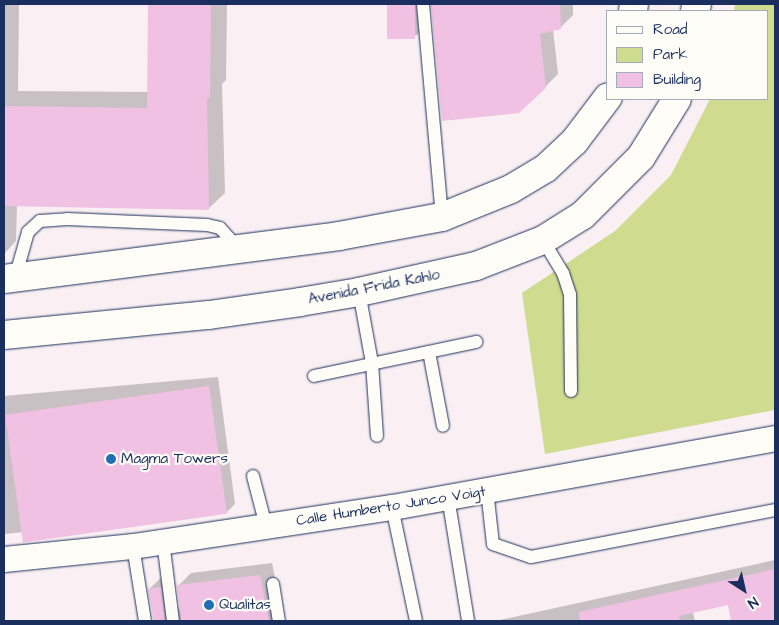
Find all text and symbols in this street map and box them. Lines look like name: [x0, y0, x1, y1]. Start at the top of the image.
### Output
legend: [606, 10, 769, 100]
text: Road: [653, 19, 687, 40]
text: Park: [653, 44, 688, 65]
text: Building: [653, 69, 701, 90]
street label: Avenida Frida Kahlo: [307, 265, 441, 309]
place label: Magma Towers: [121, 450, 228, 468]
marker: Magma Towers: [105, 453, 117, 465]
street label: Calle Humberto Junco Voigt: [295, 482, 487, 530]
north arrow: [719, 565, 769, 615]
text: N: [743, 592, 762, 613]
place label: Qualitas: [219, 596, 271, 614]
marker: Qualitas: [203, 599, 215, 611]

